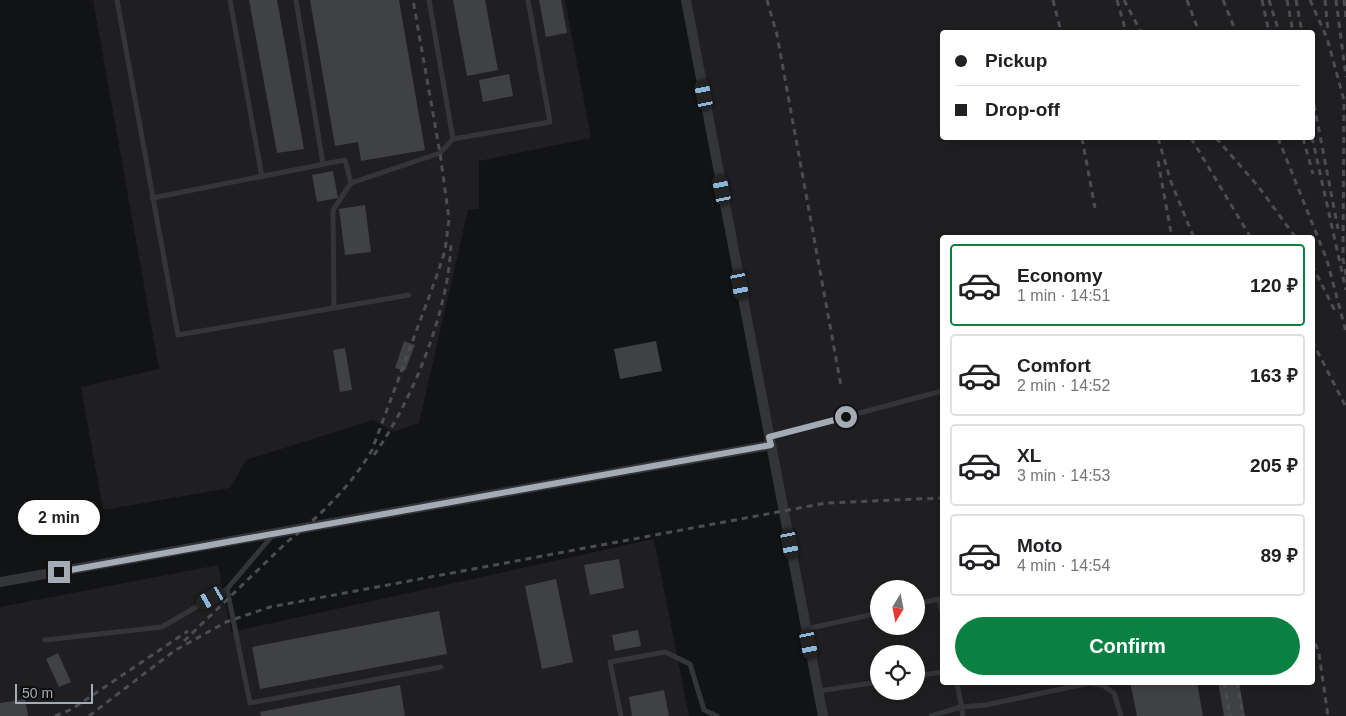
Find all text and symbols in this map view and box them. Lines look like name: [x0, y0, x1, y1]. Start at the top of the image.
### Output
text: Pickup: [985, 50, 1047, 71]
car: [693, 79, 714, 111]
text: Drop-off: [985, 99, 1060, 120]
car: [711, 174, 732, 206]
icon: car: [957, 263, 1002, 308]
text: Economy: [1017, 265, 1103, 286]
car: [729, 269, 750, 301]
text: 120 ₽: [1250, 275, 1298, 296]
text: 1 min · 14:51: [1017, 287, 1110, 304]
icon: car: [957, 353, 1002, 398]
text: Comfort: [1017, 355, 1091, 376]
text: 163 ₽: [1250, 365, 1298, 386]
text: 2 min · 14:52: [1017, 377, 1110, 394]
route start: [835, 406, 857, 428]
icon: car: [957, 443, 1002, 488]
text: XL: [1017, 445, 1041, 466]
text: 205 ₽: [1250, 455, 1298, 476]
text: 3 min · 14:53: [1017, 467, 1110, 484]
callout: 2 min: [18, 500, 100, 534]
text: 2 min: [38, 509, 80, 526]
car: [779, 528, 800, 560]
icon: car: [957, 533, 1002, 578]
text: Moto: [1017, 535, 1062, 556]
text: 89 ₽: [1261, 545, 1298, 566]
text: 4 min · 14:54: [1017, 557, 1110, 574]
route end: [48, 561, 70, 583]
north arrow: [870, 580, 925, 635]
map controls: [870, 580, 925, 700]
car: [194, 584, 227, 612]
button: Confirm: [955, 617, 1300, 675]
car: [798, 628, 819, 660]
button: locate: [870, 645, 925, 700]
scale bar: [15, 681, 92, 704]
text: 50 m: [22, 685, 53, 701]

